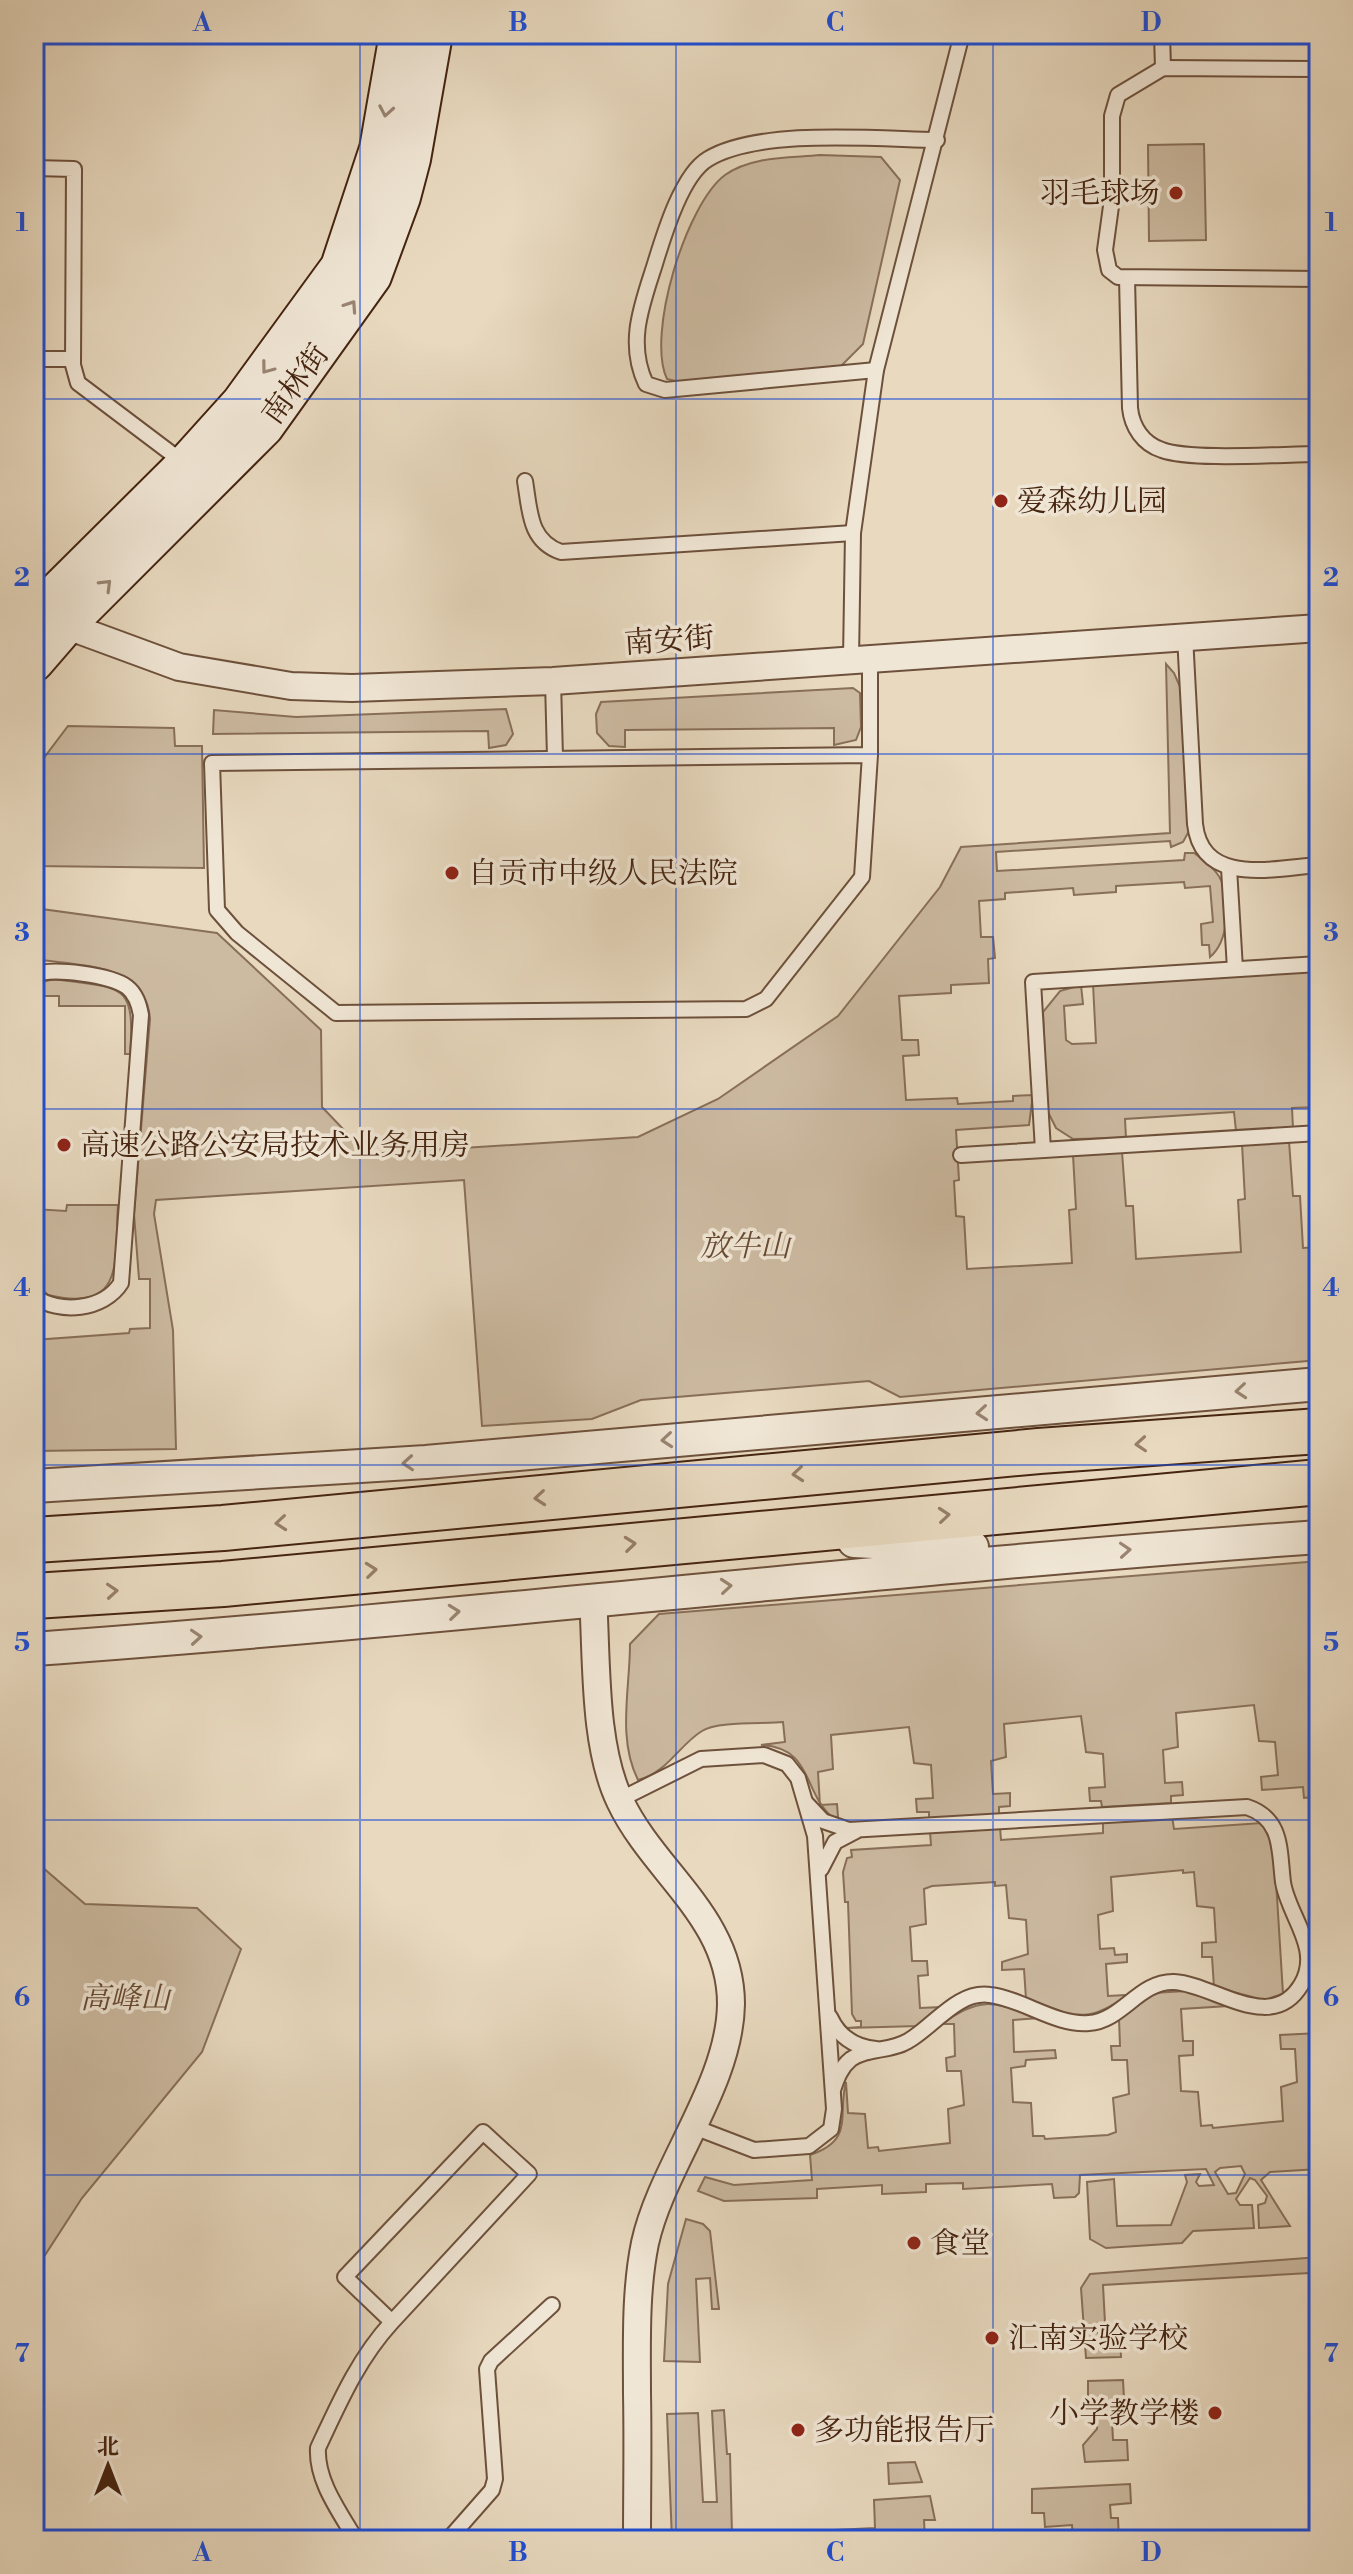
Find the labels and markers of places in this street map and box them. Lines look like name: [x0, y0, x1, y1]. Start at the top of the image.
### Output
place label: 羽毛球场: [1040, 175, 1160, 213]
marker: 羽毛球场: [1167, 184, 1185, 202]
place label: 爱森幼儿园: [1017, 483, 1167, 521]
marker: 爱森幼儿园: [992, 492, 1010, 510]
place label: 自贡市中级人民法院: [468, 855, 738, 893]
marker: 自贡市中级人民法院: [443, 864, 461, 882]
place label: 高速公路公安局技术业务用房: [80, 1127, 470, 1165]
marker: 高速公路公安局技术业务用房: [55, 1136, 73, 1154]
place label: 食堂: [930, 2225, 990, 2263]
marker: 食堂: [905, 2234, 923, 2252]
place label: 汇南实验学校: [1008, 2320, 1188, 2358]
marker: 汇南实验学校: [983, 2329, 1001, 2347]
place label: 小学教学楼: [1049, 2395, 1199, 2433]
marker: 小学教学楼: [1206, 2404, 1224, 2422]
place label: 多功能报告厅: [814, 2412, 994, 2450]
marker: 多功能报告厅: [789, 2421, 807, 2439]

